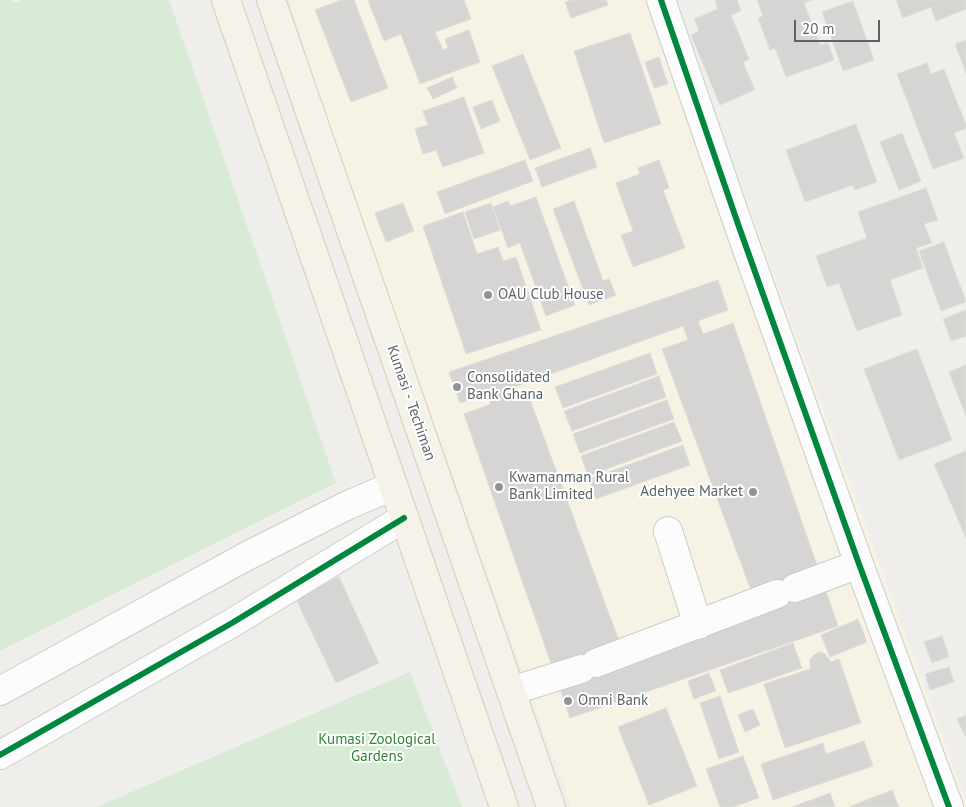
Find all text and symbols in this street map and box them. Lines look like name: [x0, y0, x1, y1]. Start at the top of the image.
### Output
scale bar: [796, 10, 882, 42]
text: 20 m: [802, 19, 835, 38]
place label: OAU Club House: [498, 286, 604, 304]
marker: OAU Club House: [482, 289, 494, 301]
street label: Kumasi - Techiman: [383, 343, 439, 463]
place label: Consolidated Bank Ghana: [467, 369, 550, 404]
marker: Consolidated Bank Ghana: [451, 381, 463, 393]
place label: Kwamanman Rural Bank Limited: [509, 469, 629, 504]
marker: Kwamanman Rural Bank Limited: [493, 481, 505, 493]
place label: Adehyee Market: [640, 483, 743, 501]
marker: Adehyee Market: [747, 486, 759, 498]
place label: Omni Bank: [578, 692, 648, 710]
marker: Omni Bank: [562, 695, 574, 707]
park label: Kumasi Zoological Gardens: [318, 731, 436, 766]

